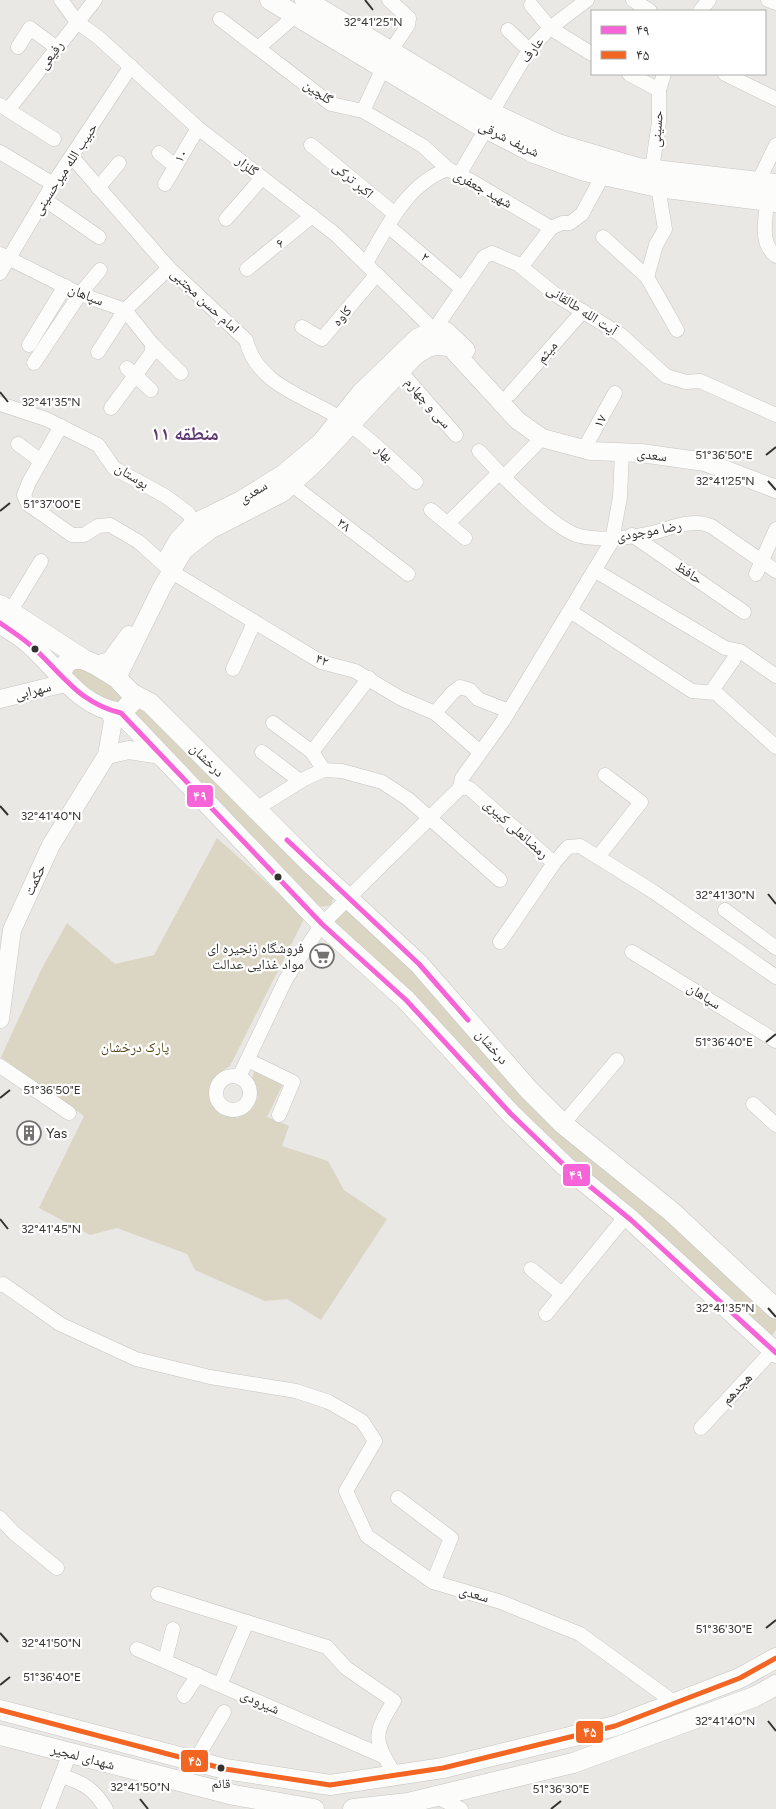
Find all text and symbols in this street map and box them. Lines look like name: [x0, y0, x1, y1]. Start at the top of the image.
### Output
legend: [591, 10, 766, 75]
text: 32°41'25"N: [343, 15, 403, 29]
text: ۴۹: [636, 21, 650, 39]
street label: عارف: [517, 34, 547, 66]
street label: رفیعی: [35, 37, 67, 73]
text: ۴۵: [636, 46, 650, 64]
street label: گلچین: [300, 76, 336, 108]
street label: حسینی: [647, 110, 667, 148]
street label: شریف شرقی: [476, 117, 542, 161]
street label: حبیب الله میرحسینی: [29, 120, 101, 218]
street label: ۱۰: [170, 146, 192, 166]
street label: گلزار: [232, 151, 262, 180]
street label: اکبر ترکی: [329, 158, 377, 202]
street label: شهید جعفری: [451, 166, 515, 212]
street label: ۶: [272, 234, 288, 252]
street label: ۲: [417, 248, 433, 266]
street label: امام حسن مجتبی: [166, 265, 243, 338]
street label: سپاهان: [66, 280, 106, 310]
street label: آیت الله طالقانی: [544, 281, 621, 339]
street label: کاوه: [328, 302, 356, 330]
street label: میثم: [533, 337, 562, 367]
street label: سی و چهارم: [400, 374, 455, 433]
text: 32°41'35"N: [21, 395, 81, 409]
street label: ۱۷: [590, 411, 610, 431]
district label: منطقه ۱۱: [151, 422, 219, 445]
street label: بهار: [371, 440, 397, 465]
street label: سعدی: [636, 445, 668, 465]
text: 51°36'50"E: [695, 448, 753, 462]
street label: بوستان: [112, 459, 152, 493]
text: 32°41'25"N: [695, 474, 755, 488]
street label: سعدی: [236, 477, 270, 507]
text: 51°37'00"E: [23, 497, 81, 511]
street label: ۳۸: [334, 514, 354, 536]
street label: رضا موجودی: [615, 517, 683, 545]
street label: حافظ: [672, 558, 706, 588]
unlabelled marker: [30, 644, 40, 654]
street label: ۴۲: [313, 650, 331, 670]
street label: سهرابی: [13, 678, 53, 704]
street label: درخشان: [186, 739, 228, 781]
line badge: ۴۹: [186, 784, 214, 808]
text: ۴۹: [193, 788, 207, 805]
street label: رمضانعلی کبیری: [480, 795, 552, 863]
text: 32°41'40"N: [21, 809, 81, 823]
street label: حکمت: [20, 862, 50, 898]
unlabelled marker: [273, 872, 283, 882]
text: 32°41'30"N: [695, 888, 755, 902]
place label: فروشگاه زنجیره ای مواد غذایی عدالت: [207, 940, 304, 973]
supermarket icon: فروشگاه زنجیره ای مواد غذایی عدالت: [309, 943, 335, 969]
street label: سپاهان: [684, 979, 724, 1013]
street label: درخشان: [472, 1026, 512, 1068]
text: 51°36'40"E: [695, 1035, 753, 1049]
park label: پارک درخشان: [101, 1039, 169, 1056]
text: 51°36'50"E: [23, 1083, 81, 1097]
building icon: Yas: [16, 1120, 42, 1146]
place label: Yas: [46, 1125, 67, 1142]
line badge: ۴۹: [562, 1163, 591, 1187]
text: ۴۹: [569, 1167, 583, 1184]
text: 32°41'45"N: [21, 1222, 81, 1236]
text: 32°41'35"N: [695, 1301, 755, 1315]
street label: هجدهم: [718, 1369, 757, 1409]
street label: سعدی: [457, 1582, 491, 1606]
text: 51°36'30"E: [695, 1622, 753, 1636]
text: 32°41'50"N: [21, 1636, 81, 1650]
text: 51°36'40"E: [23, 1670, 81, 1684]
street label: شیرودی: [238, 1686, 282, 1718]
text: 32°41'40"N: [695, 1714, 755, 1728]
line badge: ۴۵: [575, 1720, 604, 1744]
text: ۴۵: [583, 1724, 597, 1741]
street label: شهدای لمجیر: [48, 1740, 117, 1774]
line badge: ۴۵: [180, 1749, 209, 1773]
text: ۴۵: [188, 1753, 202, 1770]
marker: قائم: [216, 1763, 226, 1773]
place label: قائم: [211, 1776, 231, 1792]
text: 32°41'50"N: [110, 1780, 170, 1794]
text: 51°36'30"E: [532, 1782, 590, 1796]

